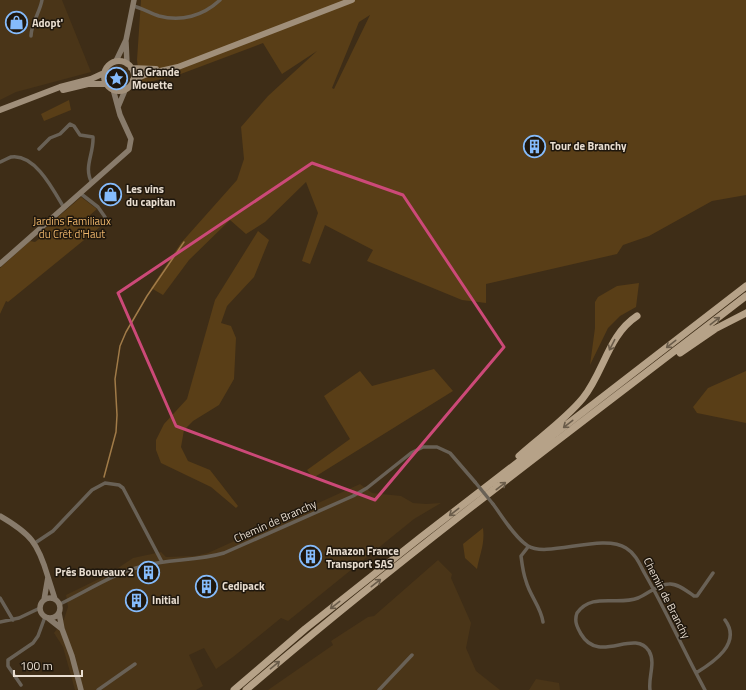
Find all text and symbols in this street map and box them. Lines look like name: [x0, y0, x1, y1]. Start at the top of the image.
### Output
shop icon: Adopt': [4, 10, 30, 36]
place label: Adopt': [32, 15, 63, 31]
place label: La Grande Mouette: [132, 64, 180, 93]
place icon: La Grande Mouette: [103, 65, 129, 91]
building icon: Tour de Branchy: [521, 133, 547, 159]
place label: Tour de Branchy: [550, 138, 627, 154]
place label: Les vins du capitan: [126, 181, 176, 210]
shop icon: Les vins du capitan: [97, 182, 123, 208]
park label: Jardins Familiaux du Crêt d'Haut: [33, 213, 111, 242]
one-way arrow: [709, 316, 720, 325]
one-way arrow: [608, 339, 615, 351]
one-way arrow: [665, 340, 676, 349]
one-way arrow: [562, 419, 573, 428]
one-way arrow: [496, 481, 507, 490]
street label: Chemin de Branchy: [231, 495, 320, 546]
one-way arrow: [448, 507, 459, 516]
place label: Amazon France Transport SAS: [326, 543, 399, 572]
building icon: Amazon France Transport SAS: [297, 544, 323, 570]
street label: Chemin de Branchy: [640, 555, 695, 642]
building icon: Prés Bouveaux 2: [136, 559, 162, 585]
place label: Prés Bouveaux 2: [55, 564, 134, 580]
building icon: Cedipack: [194, 573, 220, 599]
place label: Cedipack: [222, 578, 265, 594]
one-way arrow: [371, 579, 382, 587]
building icon: Initial: [124, 587, 150, 613]
place label: Initial: [152, 592, 180, 608]
one-way arrow: [330, 601, 341, 609]
scale bar: [14, 652, 82, 678]
text: 100 m: [20, 656, 53, 675]
one-way arrow: [270, 660, 281, 669]

